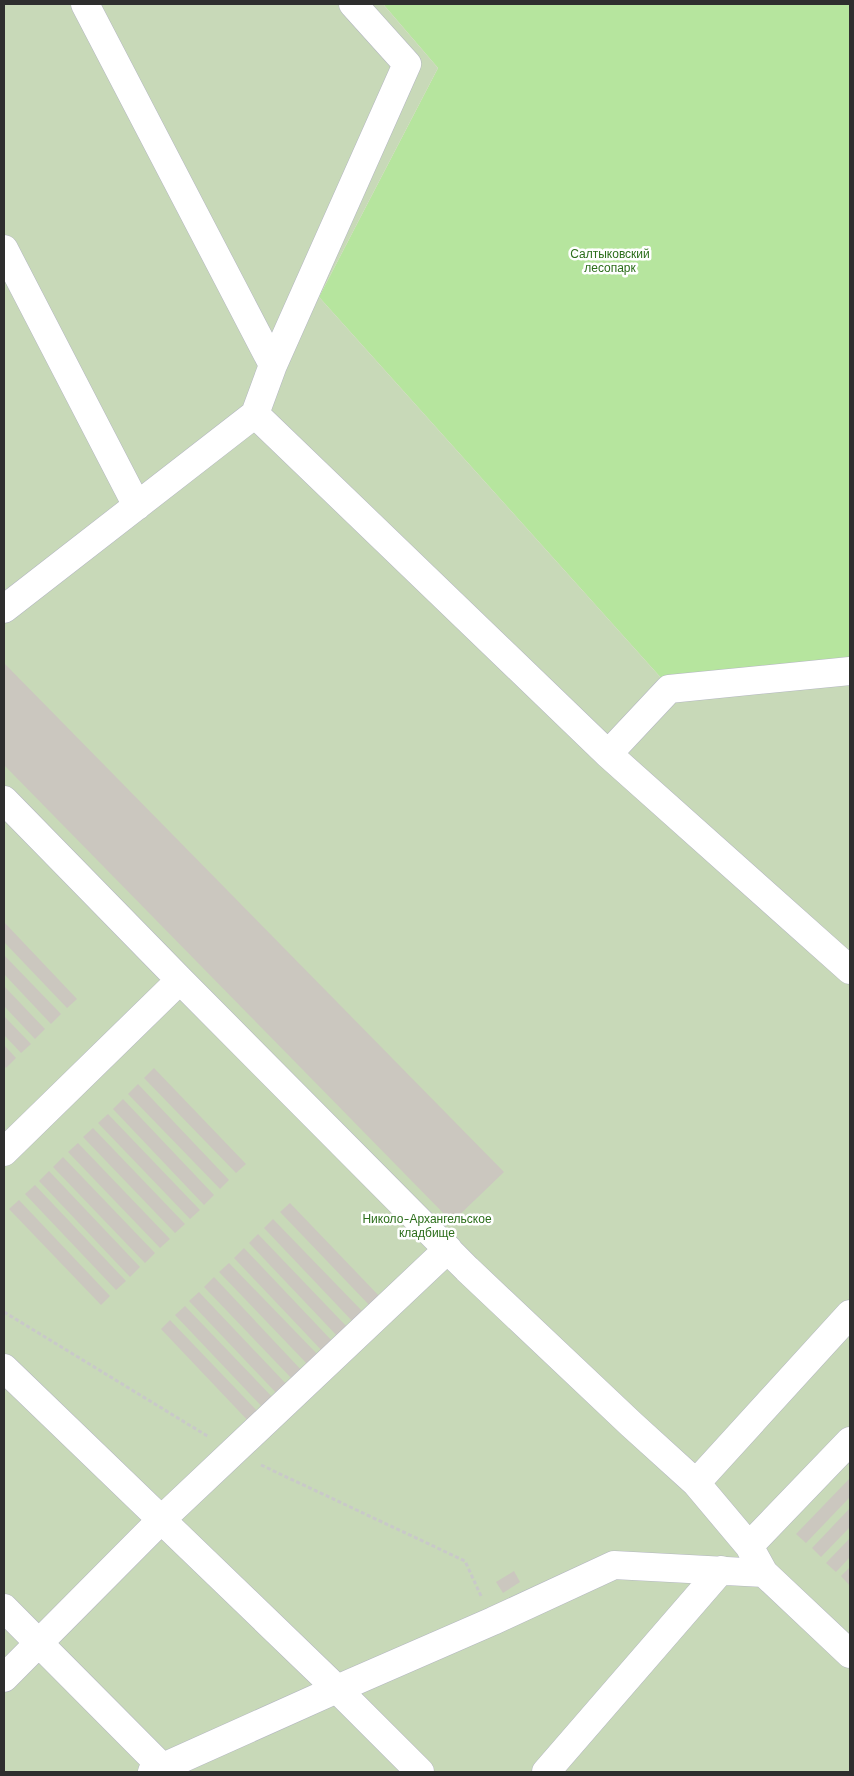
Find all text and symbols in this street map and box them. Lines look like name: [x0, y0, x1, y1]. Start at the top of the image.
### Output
park label: Салтыковский лесопарк: [570, 247, 650, 275]
park label: Николо-Архангельское кладбище: [362, 1212, 492, 1240]

